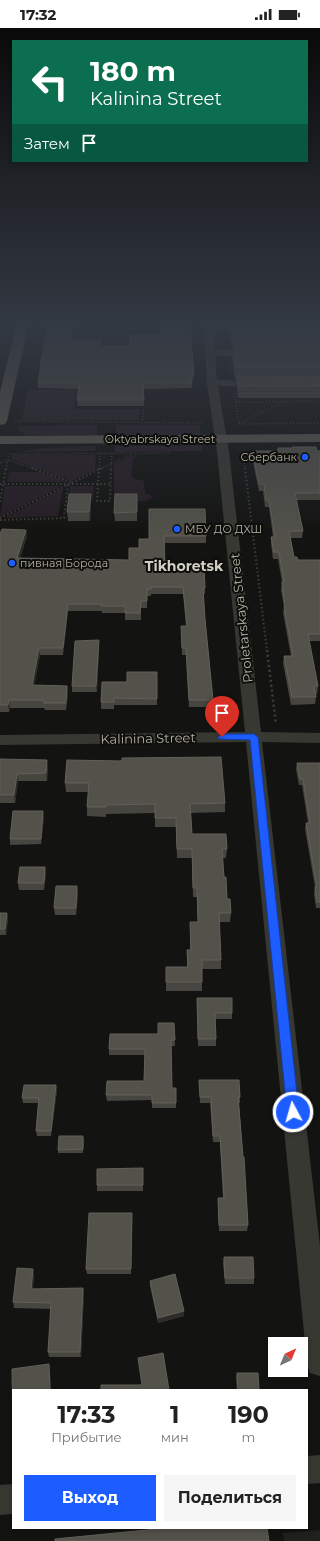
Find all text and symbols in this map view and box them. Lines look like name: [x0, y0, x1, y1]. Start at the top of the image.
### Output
text: 17:32: [20, 5, 56, 24]
text: 180 m: [90, 54, 176, 88]
icon: left: [24, 56, 76, 108]
text: Kalinina Street: [90, 88, 222, 110]
icon: arrive: [78, 132, 100, 154]
text: Затем: [24, 134, 70, 153]
street label: Oktyabrskaya Street: [105, 432, 216, 446]
place label: Сбербанк: [240, 450, 298, 464]
marker: Сбербанк: [300, 452, 310, 462]
place label: МБУ ДО ДХШ: [185, 522, 262, 536]
marker: МБУ ДО ДХШ: [172, 524, 182, 534]
street label: Proletarskaya Street: [226, 552, 256, 684]
place label: пивная Борода: [20, 556, 108, 570]
district label: Tikhoretsk: [145, 557, 224, 575]
marker: пивная Борода: [7, 558, 17, 568]
pin: [205, 696, 239, 737]
icon: arrive: [211, 702, 233, 724]
street label: Kalinina Street: [100, 729, 196, 747]
position arrow: [272, 1091, 314, 1133]
north arrow: [268, 1337, 308, 1377]
map controls: [268, 1337, 308, 1377]
text: 17:33: [57, 1400, 116, 1429]
text: 1: [170, 1400, 179, 1429]
text: 190: [228, 1400, 269, 1429]
text: Прибытие: [51, 1429, 122, 1445]
text: мин: [161, 1429, 189, 1445]
text: m: [241, 1429, 255, 1445]
button: Выход: [24, 1475, 156, 1521]
button: Поделиться: [164, 1475, 296, 1521]

